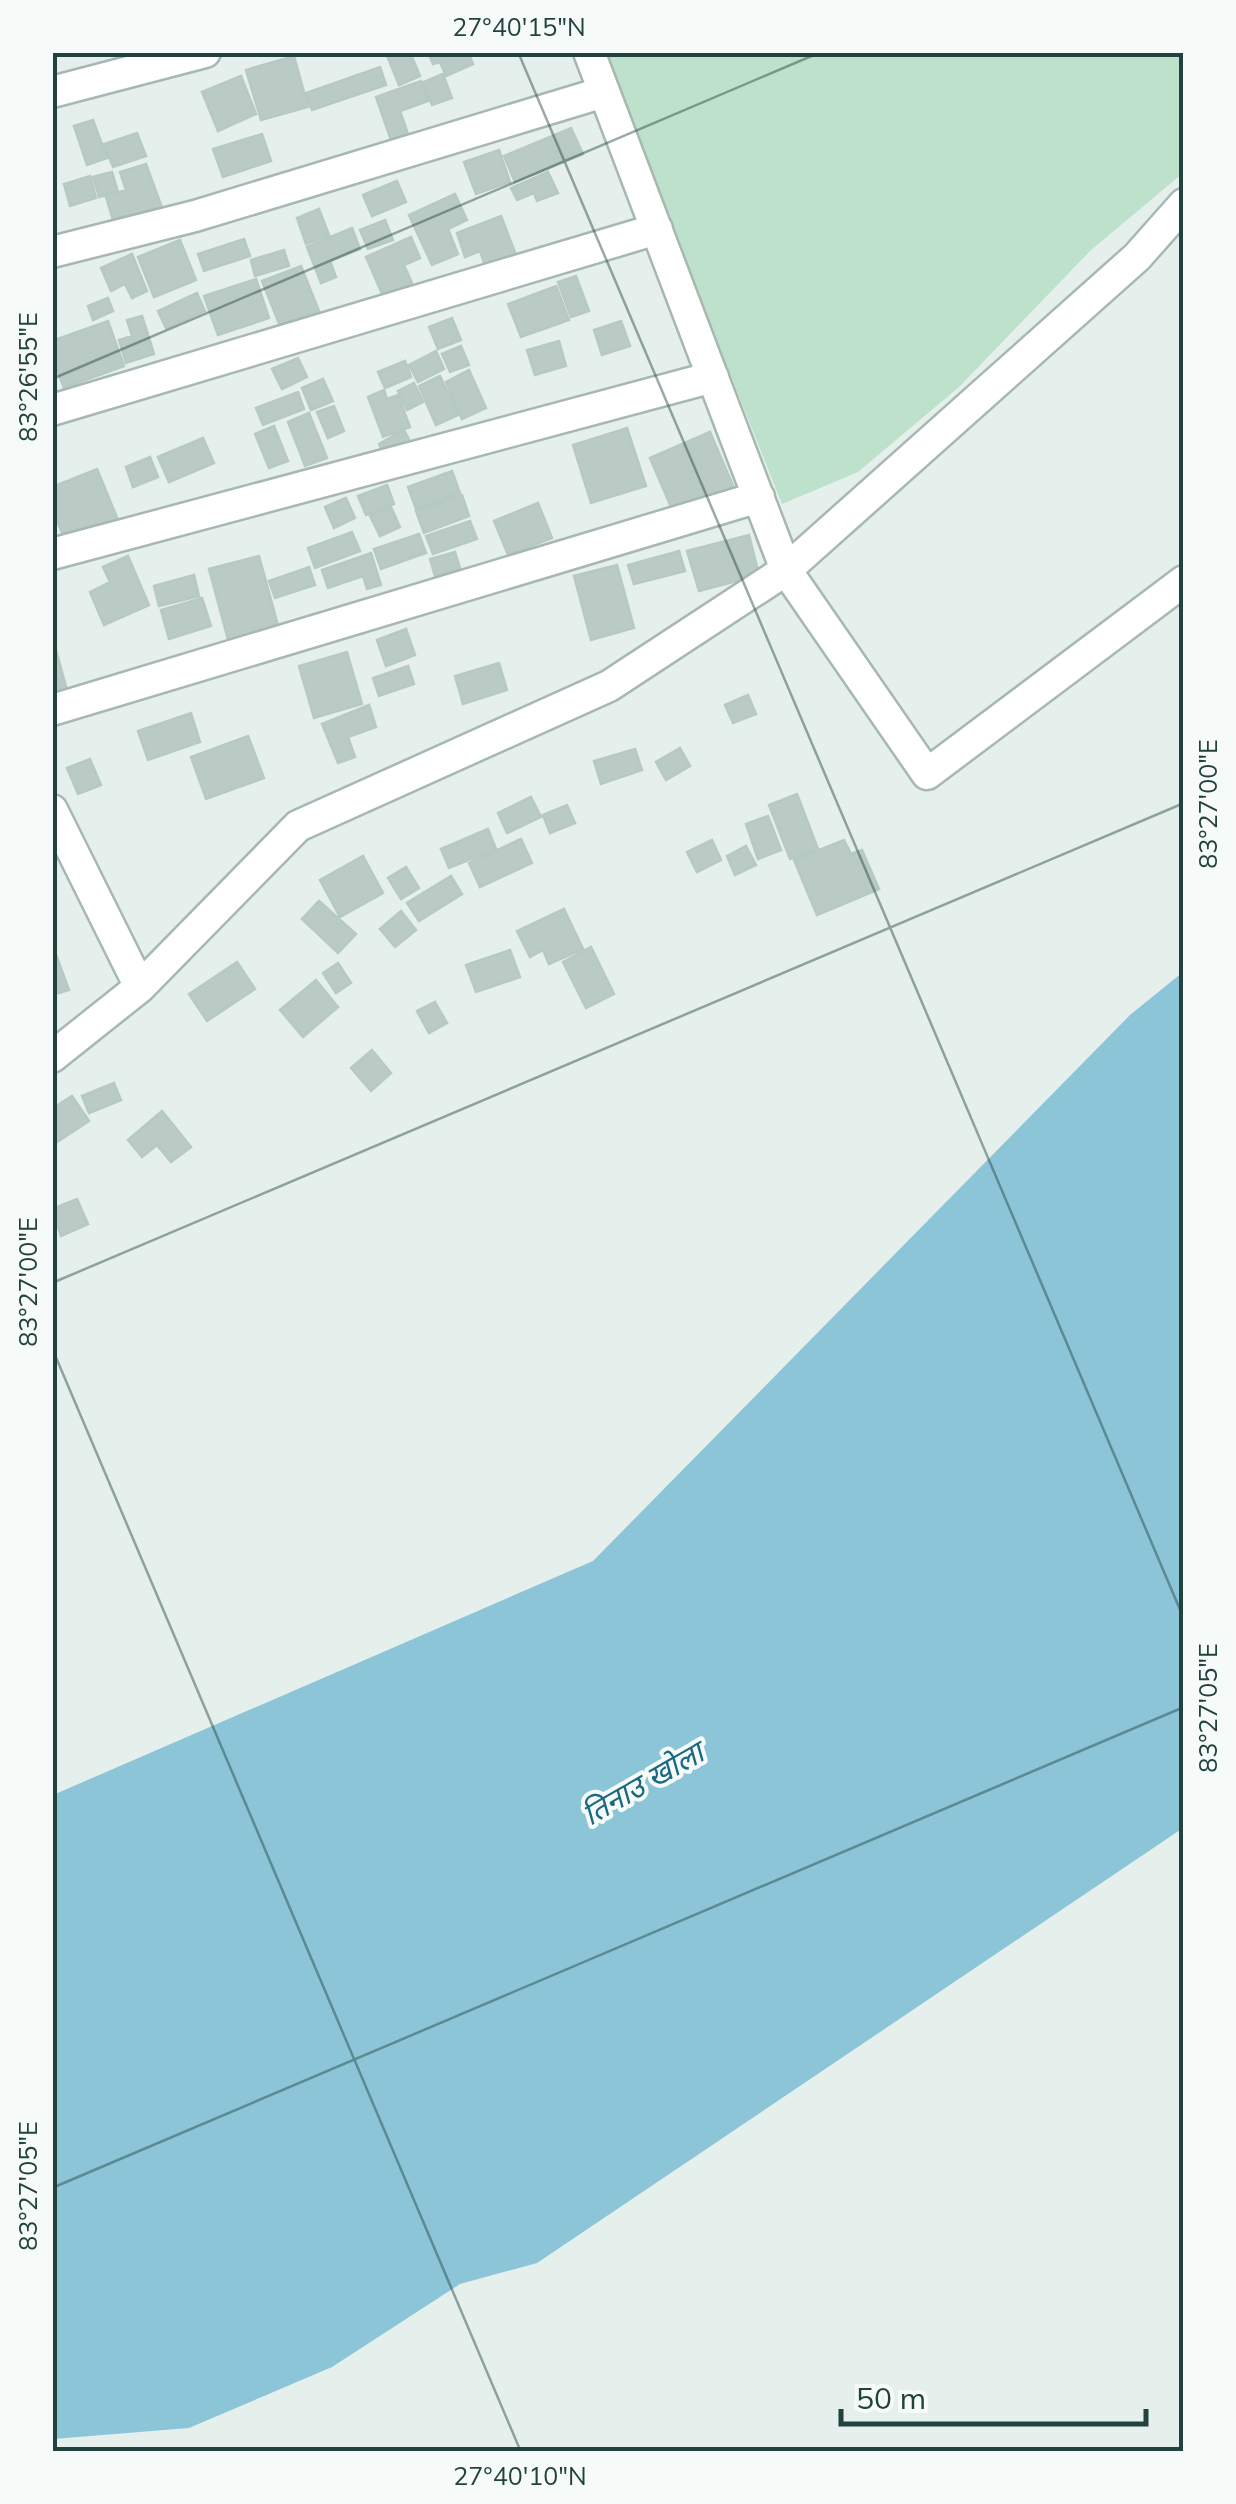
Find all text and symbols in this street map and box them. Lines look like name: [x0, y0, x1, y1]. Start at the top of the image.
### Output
text: 27°40'15"N: [452, 11, 586, 42]
text: 83°26'55"E: [12, 312, 43, 442]
text: 83°27'00"E: [1192, 739, 1223, 869]
text: 83°27'00"E: [12, 1217, 43, 1347]
text: 83°27'05"E: [1192, 1643, 1223, 1773]
water label: तिनाउ खोला: [575, 1731, 715, 1833]
text: 83°27'05"E: [12, 2121, 43, 2251]
scale bar: [841, 2364, 1146, 2426]
text: 50 m: [856, 2379, 926, 2417]
text: 27°40'10"N: [453, 2460, 587, 2491]

